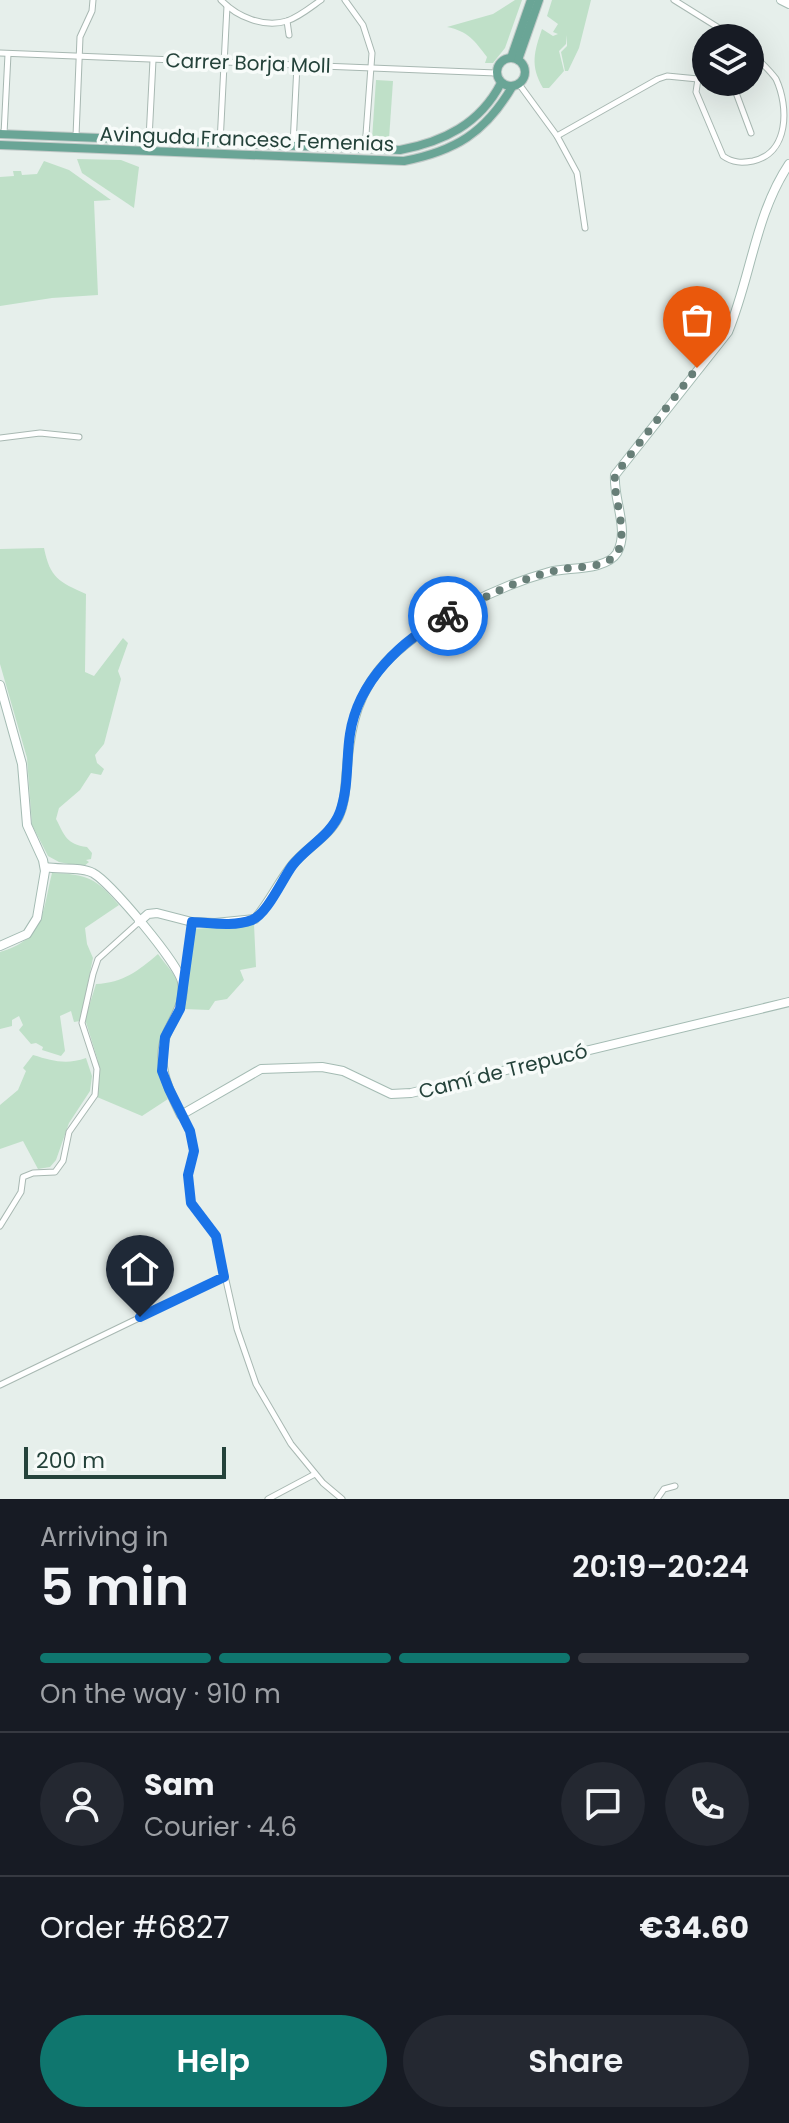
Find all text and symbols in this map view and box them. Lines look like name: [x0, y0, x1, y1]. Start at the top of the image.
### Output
map controls: [692, 24, 764, 96]
button: layers: [692, 24, 764, 96]
street label: Carrer Borja Moll: [165, 46, 331, 80]
street label: Avinguda Francesc Femenias: [99, 120, 395, 158]
pin: [663, 286, 731, 368]
icon: bag: [675, 298, 719, 342]
courier: [408, 576, 488, 656]
icon: bike: [426, 594, 470, 638]
street label: Camí de Trepucó: [416, 1036, 590, 1106]
pin: [106, 1235, 174, 1317]
icon: home: [118, 1247, 162, 1291]
scale bar: [24, 1443, 226, 1479]
text: 200 m: [36, 1445, 105, 1476]
text: Arriving in: [40, 1519, 169, 1555]
text: 20:19–20:24: [572, 1545, 749, 1588]
text: 5 min: [40, 1550, 189, 1623]
text: On the way · 910 m: [40, 1676, 281, 1712]
button: person: [40, 1762, 124, 1846]
button: chat: [561, 1762, 645, 1846]
button: phone: [665, 1762, 749, 1846]
text: Sam: [144, 1763, 215, 1806]
text: Courier · 4.6: [144, 1809, 297, 1845]
text: Order #6827: [40, 1906, 230, 1949]
text: €34.60: [640, 1906, 749, 1949]
button: Help: [40, 2015, 387, 2107]
button: Share: [403, 2015, 749, 2107]

